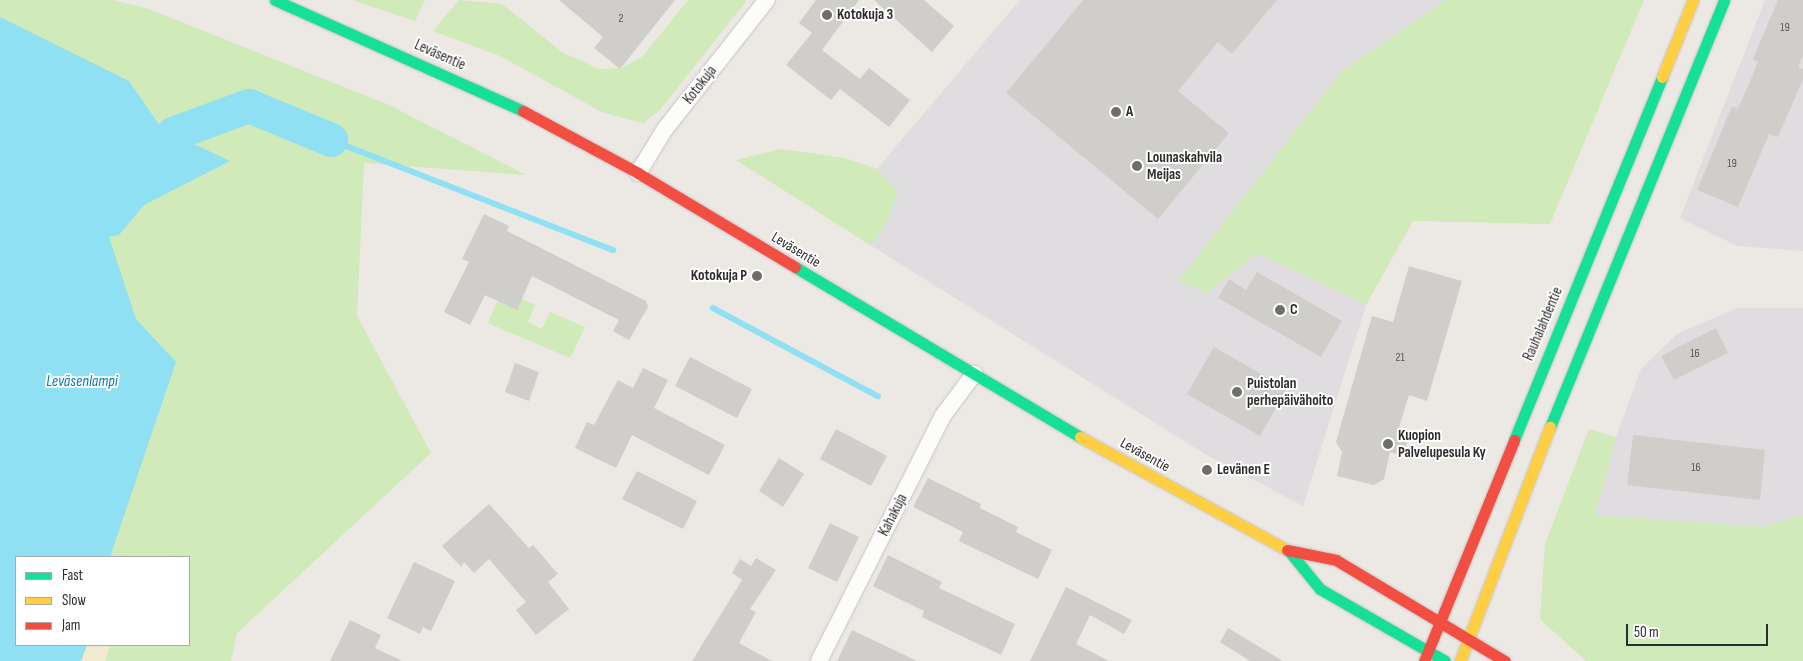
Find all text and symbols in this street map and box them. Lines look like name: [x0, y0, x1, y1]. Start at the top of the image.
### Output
place label: Kotokuja 3: [837, 6, 893, 24]
marker: Kotokuja 3: [821, 9, 833, 21]
house number: 2: [619, 12, 623, 26]
house number: 19: [1780, 21, 1790, 35]
street label: Leväsentie: [412, 36, 468, 74]
street label: Kotokuja: [679, 62, 721, 108]
place label: A: [1126, 103, 1133, 121]
marker: A: [1110, 106, 1122, 118]
place label: Lounaskahvila Meijas: [1147, 148, 1222, 183]
house number: 19: [1727, 157, 1737, 171]
marker: Lounaskahvila Meijas: [1131, 160, 1143, 172]
street label: Leväsentie: [768, 228, 824, 272]
place label: Kotokuja P: [691, 267, 747, 285]
marker: Kotokuja P: [751, 270, 763, 282]
street label: Rauhalahdentie: [1519, 285, 1567, 363]
place label: C: [1290, 301, 1298, 319]
marker: C: [1274, 304, 1286, 316]
house number: 16: [1690, 347, 1700, 361]
house number: 21: [1395, 351, 1405, 365]
water label: Leväsenlampi: [46, 372, 118, 392]
place label: Puistolan perhepäivähoito: [1247, 374, 1333, 409]
marker: Puistolan perhepäivähoito: [1231, 386, 1243, 398]
place label: Kuopion Palvelupesula Ky: [1398, 426, 1486, 461]
street label: Leväsentie: [1117, 434, 1173, 476]
marker: Kuopion Palvelupesula Ky: [1382, 438, 1394, 450]
place label: Levänen E: [1217, 461, 1270, 479]
house number: 16: [1691, 461, 1701, 475]
marker: Levänen E: [1201, 464, 1213, 476]
street label: Kahakuja: [875, 491, 911, 539]
legend: [15, 556, 190, 646]
text: Fast: [62, 566, 83, 585]
text: Slow: [62, 591, 86, 610]
scale bar: [1628, 614, 1770, 646]
text: Jam: [62, 616, 80, 635]
text: 50 m: [1634, 623, 1659, 642]

